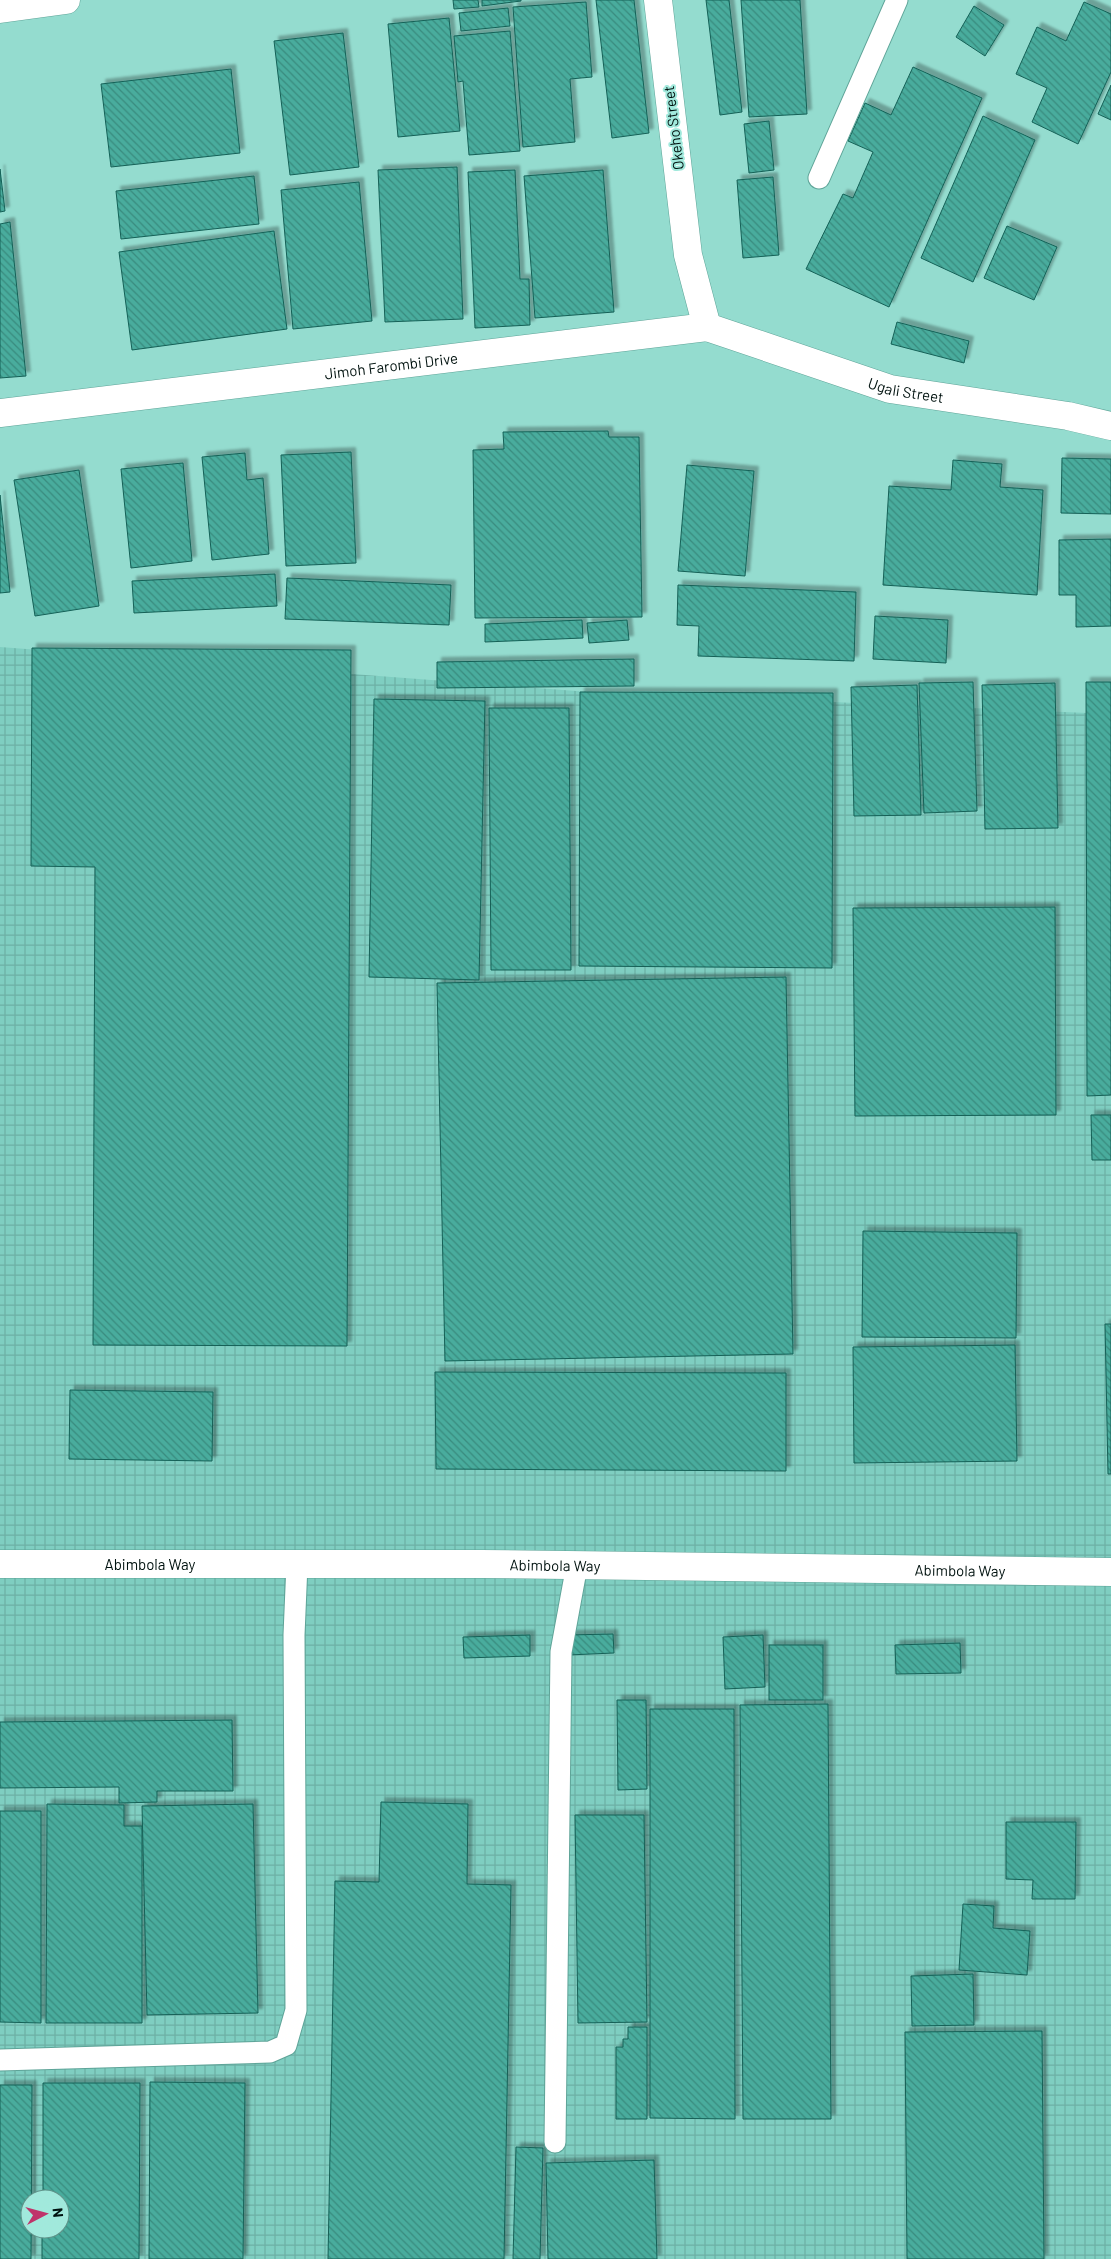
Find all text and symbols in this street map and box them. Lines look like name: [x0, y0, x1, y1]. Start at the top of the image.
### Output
street label: Okeho Street: [659, 85, 687, 171]
street label: Jimoh Farombi Drive: [323, 348, 459, 382]
street label: Ugali Street: [866, 373, 945, 406]
street label: Abimbola Way: [105, 1555, 196, 1573]
street label: Abimbola Way: [509, 1555, 601, 1575]
street label: Abimbola Way: [914, 1561, 1006, 1580]
north arrow: [20, 2189, 70, 2239]
text: N: [49, 2207, 67, 2218]

